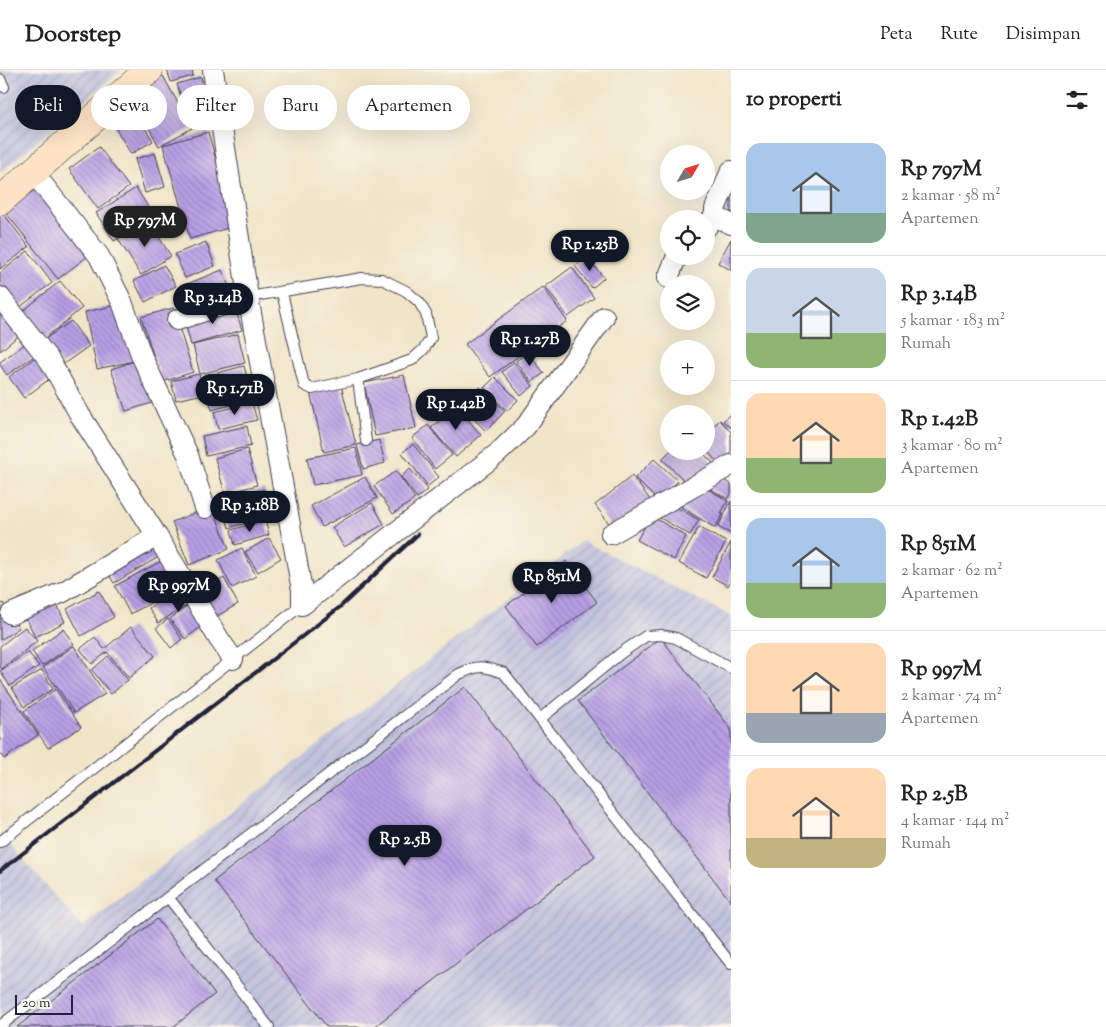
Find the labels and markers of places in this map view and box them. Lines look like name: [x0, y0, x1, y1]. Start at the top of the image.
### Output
pin: Rp 797M: [99, 206, 191, 248]
pin: Rp 1.25B: [538, 230, 642, 272]
pin: Rp 3.14B: [161, 282, 265, 325]
pin: Rp 1.27B: [478, 324, 582, 367]
pin: Rp 1.71B: [183, 374, 287, 416]
pin: Rp 1.42B: [404, 388, 508, 431]
pin: Rp 3.18B: [198, 490, 302, 533]
pin: Rp 851M: [506, 562, 598, 604]
pin: Rp 997M: [133, 570, 225, 613]
pin: Rp 2.5B: [359, 824, 451, 867]

